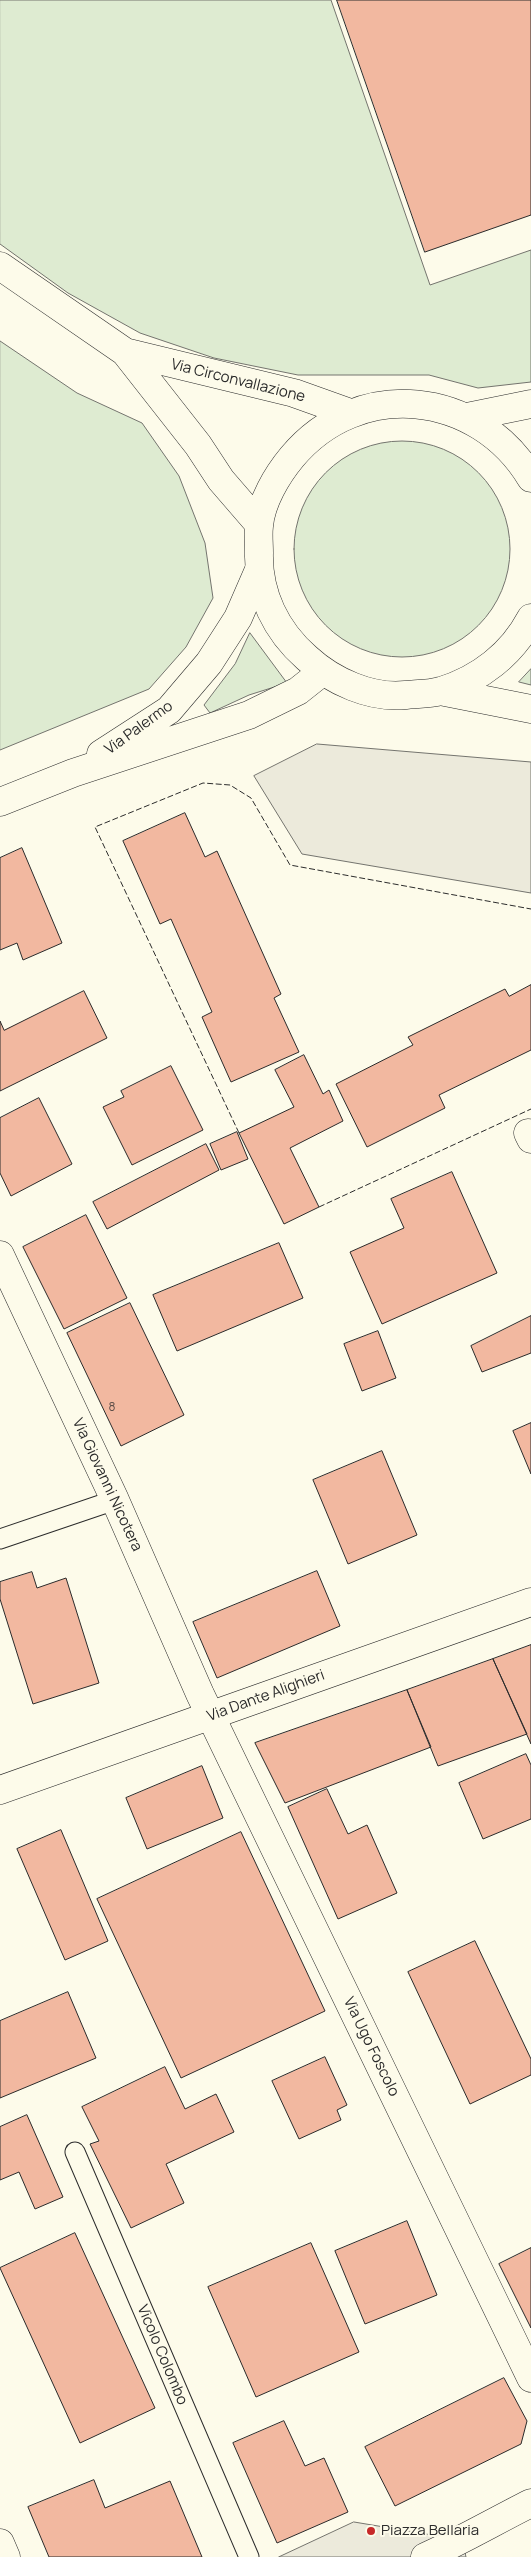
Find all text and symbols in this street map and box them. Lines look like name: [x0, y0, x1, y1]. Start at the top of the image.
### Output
street label: Via Circonvallazione: [169, 356, 307, 406]
street label: Via Palermo: [101, 697, 177, 759]
house number: 8: [109, 1401, 115, 1415]
street label: Via Giovanni Nicotera: [68, 1416, 146, 1554]
street label: Via Dante Alighieri: [205, 1666, 327, 1726]
street label: Via Ugo Foscolo: [339, 1994, 403, 2100]
street label: Vicolo Colombo: [133, 2302, 191, 2408]
place label: Piazza Bellaria: [381, 2522, 479, 2540]
marker: Piazza Bellaria: [365, 2525, 377, 2537]

